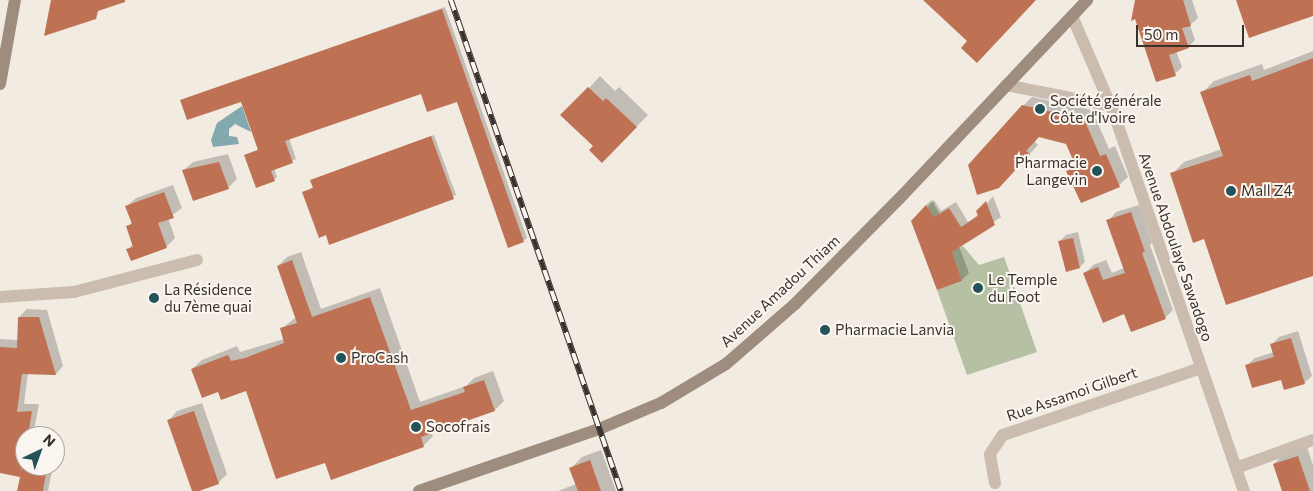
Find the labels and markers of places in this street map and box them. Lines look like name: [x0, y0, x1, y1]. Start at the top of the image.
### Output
place label: Société générale Côte d'Ivoire: [1050, 91, 1161, 126]
marker: Société générale Côte d'Ivoire: [1034, 103, 1046, 115]
place label: Pharmacie Langevin: [1015, 153, 1087, 188]
marker: Pharmacie Langevin: [1091, 165, 1103, 177]
place label: Mall Z4: [1241, 182, 1292, 200]
marker: Mall Z4: [1225, 185, 1237, 197]
place label: Le Temple du Foot: [988, 270, 1057, 305]
place label: La Résidence du 7ème quai: [164, 280, 252, 315]
marker: Le Temple du Foot: [972, 282, 984, 294]
marker: La Résidence du 7ème quai: [148, 292, 160, 304]
place label: Pharmacie Lanvia: [835, 321, 954, 339]
marker: Pharmacie Lanvia: [819, 324, 831, 336]
place label: ProCash: [351, 349, 409, 367]
marker: ProCash: [335, 352, 347, 364]
place label: Socofrais: [426, 418, 490, 436]
marker: Socofrais: [410, 421, 422, 433]

